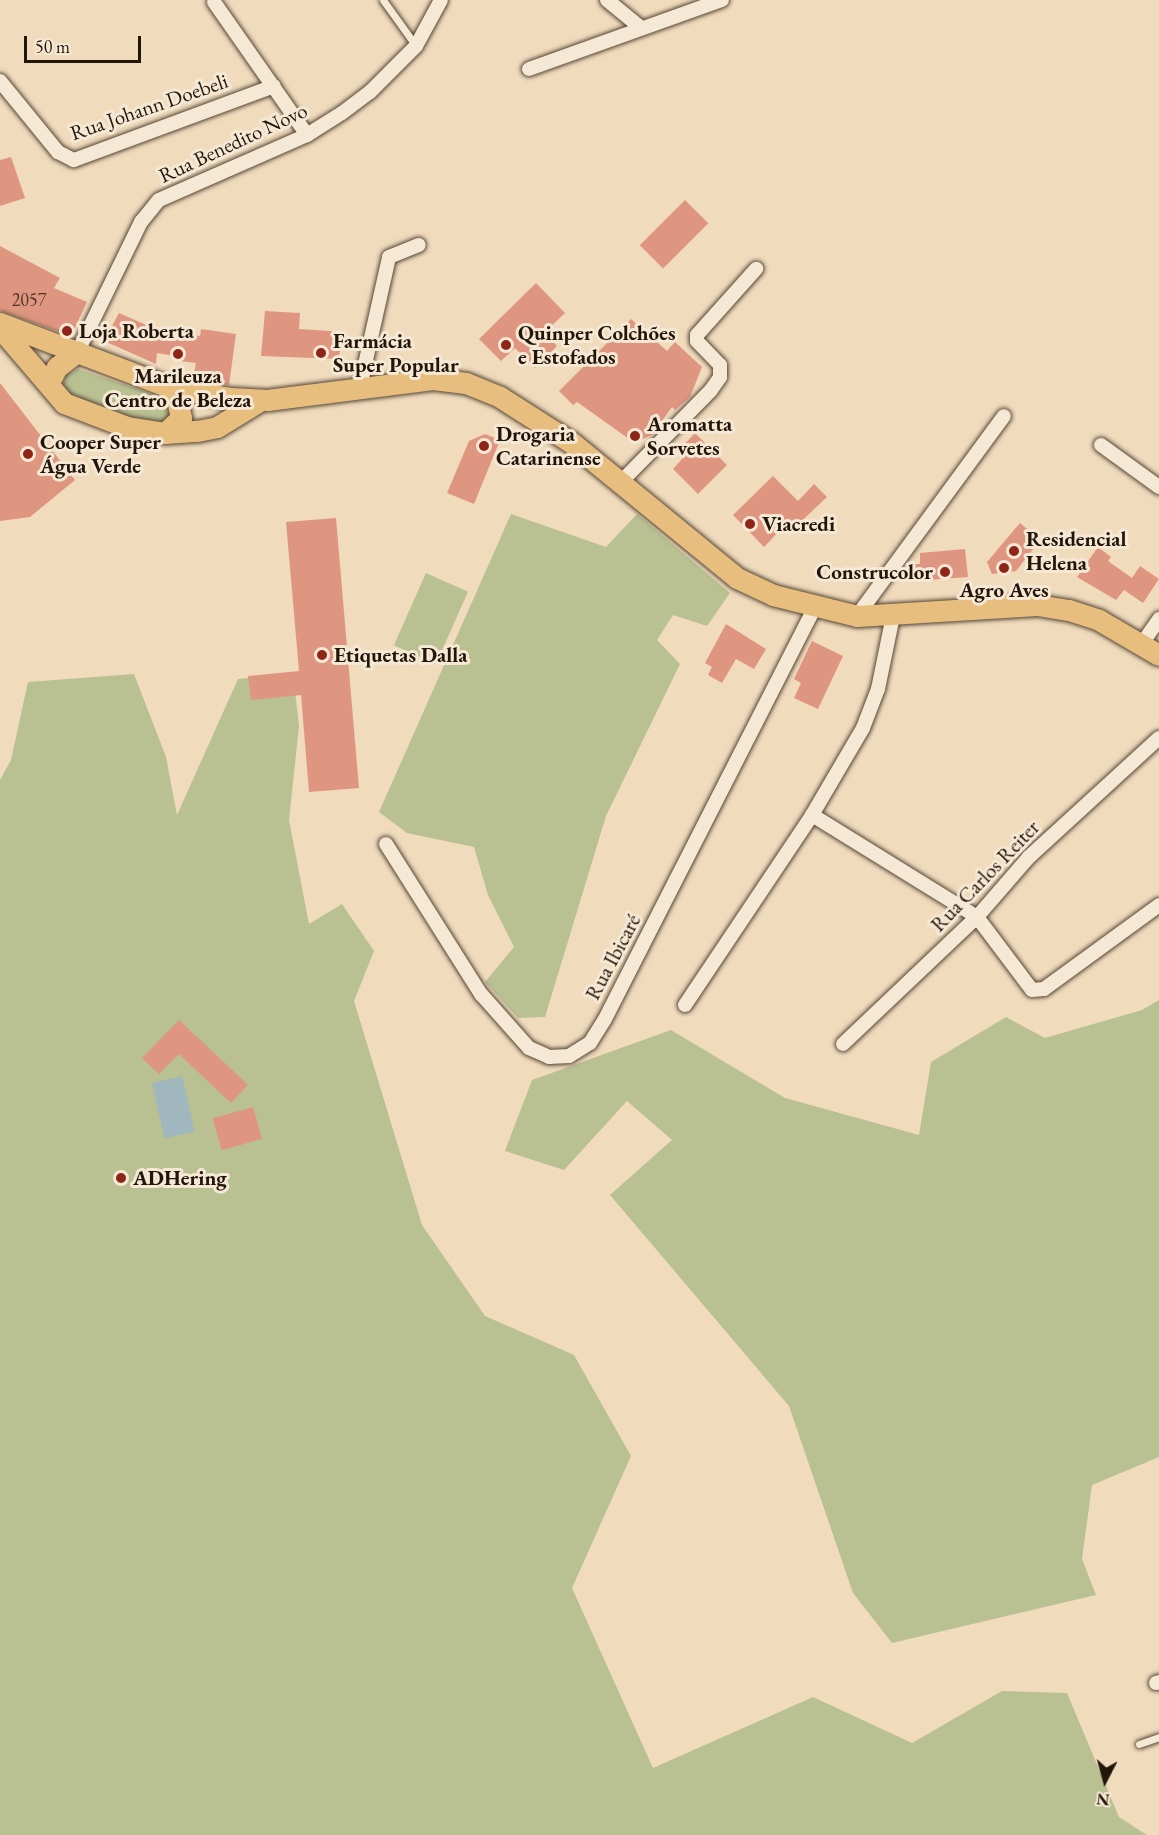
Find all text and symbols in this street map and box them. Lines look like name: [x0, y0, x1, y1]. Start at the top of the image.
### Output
scale bar: [27, 24, 144, 62]
text: 50 m: [35, 35, 70, 58]
street label: Rua Johann Doebeli: [67, 68, 231, 146]
street label: Rua Benedito Novo: [155, 98, 311, 188]
house number: 2057: [12, 289, 46, 311]
place label: Loja Roberta: [79, 318, 194, 344]
place label: Quinper Colchões e Estofados: [518, 320, 675, 370]
marker: Loja Roberta: [60, 324, 74, 338]
place label: Farmácia Super Popular: [333, 328, 459, 378]
marker: Quinper Colchões e Estofados: [499, 338, 513, 352]
marker: Farmácia Super Popular: [314, 346, 328, 360]
marker: Marileuza Centro de Beleza: [171, 347, 185, 361]
place label: Marileuza Centro de Beleza: [105, 363, 251, 413]
place label: Aromatta Sorvetes: [647, 411, 732, 461]
place label: Drogaria Catarinense: [496, 421, 601, 471]
place label: Cooper Super Água Verde: [40, 429, 161, 479]
marker: Aromatta Sorvetes: [628, 429, 642, 443]
marker: Drogaria Catarinense: [477, 439, 491, 453]
marker: Cooper Super Água Verde: [21, 447, 35, 461]
place label: Viacredi: [762, 511, 835, 537]
marker: Viacredi: [743, 517, 757, 531]
place label: Residencial Helena: [1026, 526, 1126, 576]
marker: Residencial Helena: [1007, 544, 1021, 558]
place label: Construcolor: [816, 559, 933, 585]
marker: Agro Aves: [997, 561, 1011, 575]
marker: Construcolor: [938, 565, 952, 579]
place label: Agro Aves: [959, 577, 1049, 603]
place label: Etiquetas Dalla: [334, 642, 467, 668]
marker: Etiquetas Dalla: [315, 648, 329, 662]
street label: Rua Carlos Reiter: [925, 815, 1045, 937]
street label: Rua Ibicaré: [580, 910, 646, 1004]
place label: ADHering: [133, 1165, 227, 1191]
marker: ADHering: [114, 1171, 128, 1185]
north arrow: [1075, 1751, 1135, 1811]
text: N: [1096, 1788, 1111, 1811]

